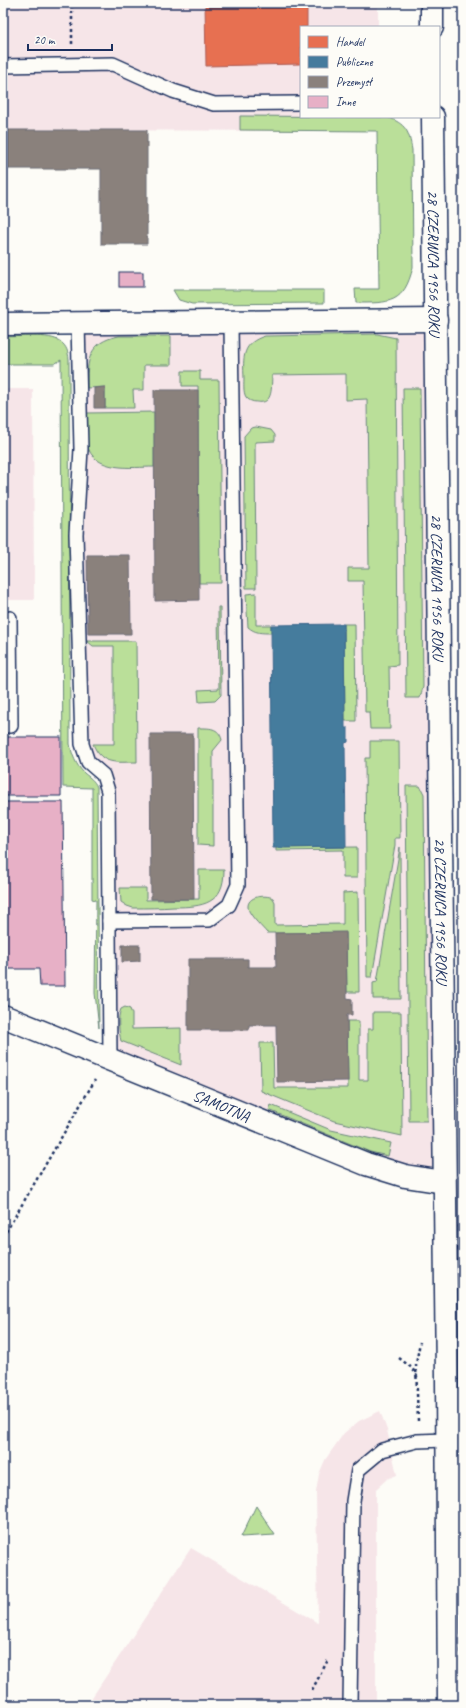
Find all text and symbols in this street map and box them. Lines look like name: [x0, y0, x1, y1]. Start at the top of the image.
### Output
scale bar: [28, 26, 112, 52]
legend: [300, 26, 440, 118]
text: 20 m: [34, 32, 56, 48]
text: Handel: [336, 34, 366, 50]
text: Publiczne: [336, 54, 374, 70]
text: Przemysł: [336, 74, 373, 90]
text: Inne: [336, 94, 356, 110]
street label: 28 CZERWCA 1956 ROKU: [423, 190, 444, 339]
street label: 28 CZERWCA 1956 ROKU: [426, 514, 448, 663]
street label: 28 CZERWCA 1956 ROKU: [430, 838, 452, 987]
street label: SAMOTNA: [190, 1085, 254, 1127]

